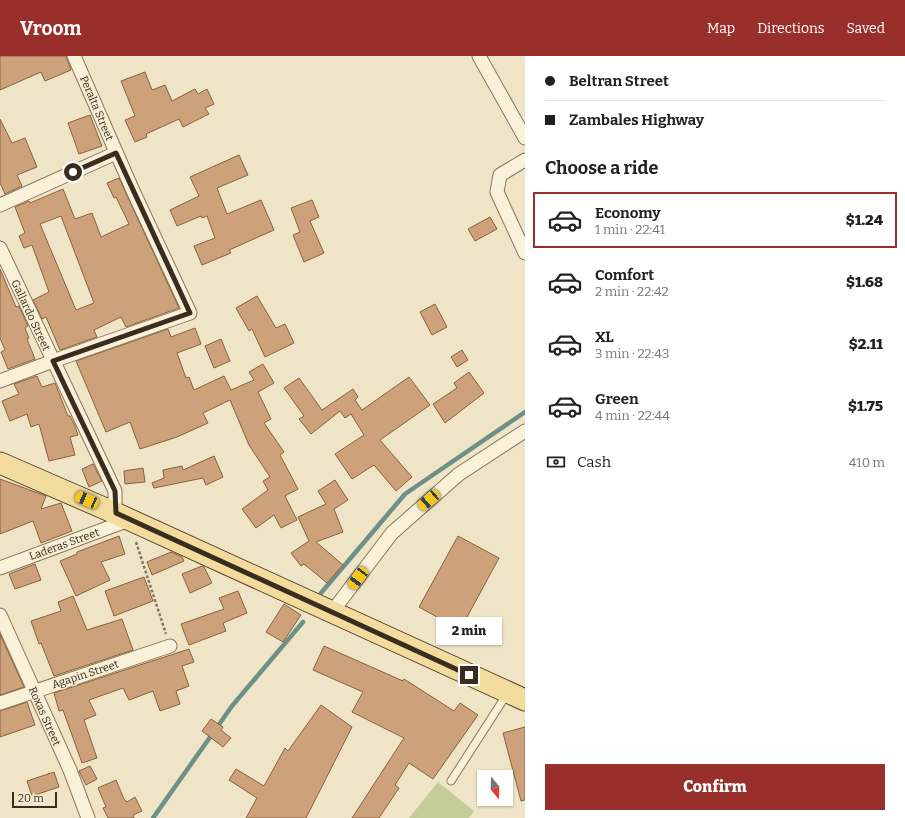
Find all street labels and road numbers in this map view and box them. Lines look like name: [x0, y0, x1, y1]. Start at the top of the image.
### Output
street label: Peralta Street: [77, 74, 116, 143]
street label: Gallardo Street: [8, 278, 53, 353]
street label: Laderas Street: [27, 526, 101, 563]
street label: Agapin Street: [50, 658, 120, 691]
street label: Roxas Street: [26, 685, 63, 748]

